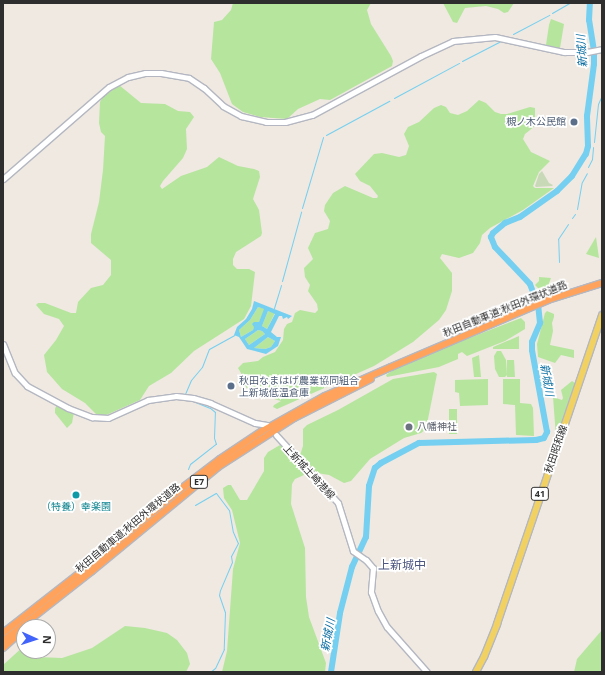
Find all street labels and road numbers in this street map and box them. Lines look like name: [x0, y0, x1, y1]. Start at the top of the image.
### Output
street label: 秋田自動車道;秋田外環状道路: [441, 279, 569, 339]
street label: 秋田昭和線: [542, 423, 570, 475]
street label: 上新城土崎港線: [281, 442, 337, 502]
road number: E7: [189, 475, 209, 489]
street label: 秋田自動車道;秋田外環状道路: [73, 481, 183, 575]
road number: 41: [530, 487, 550, 501]

